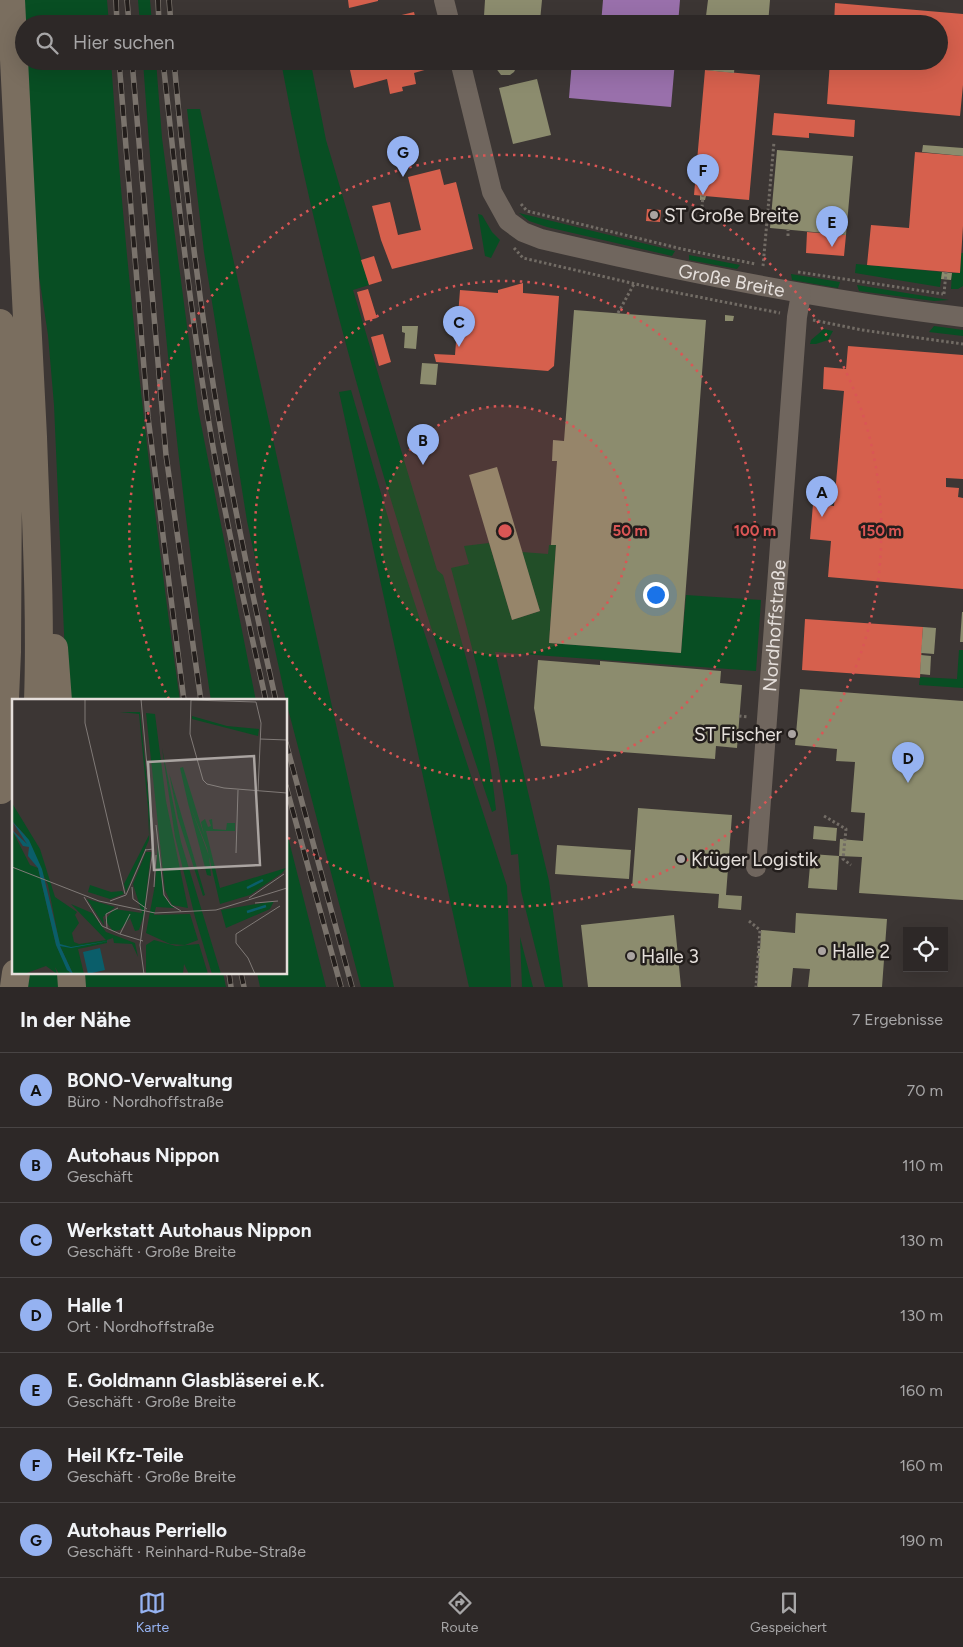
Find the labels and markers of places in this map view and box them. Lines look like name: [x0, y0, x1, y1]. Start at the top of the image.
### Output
pin: G: [387, 136, 419, 177]
pin: F: [687, 154, 719, 195]
place label: ST Große Breite: [664, 204, 799, 227]
pin: E: [816, 206, 848, 247]
marker: ST Große Breite: [648, 209, 660, 221]
pin: C: [443, 306, 475, 347]
pin: B: [407, 424, 439, 465]
pin: A: [806, 476, 838, 517]
centre of rings: [496, 522, 514, 540]
place label: ST Fischer: [694, 723, 783, 746]
marker: ST Fischer: [786, 728, 798, 740]
pin: D: [892, 742, 924, 783]
place label: Krüger Logistik: [691, 848, 819, 871]
marker: Krüger Logistik: [675, 853, 687, 865]
place label: Halle 2: [832, 940, 890, 963]
place label: Halle 3: [641, 945, 699, 968]
marker: Halle 2: [816, 945, 828, 957]
marker: Halle 3: [625, 950, 637, 962]

